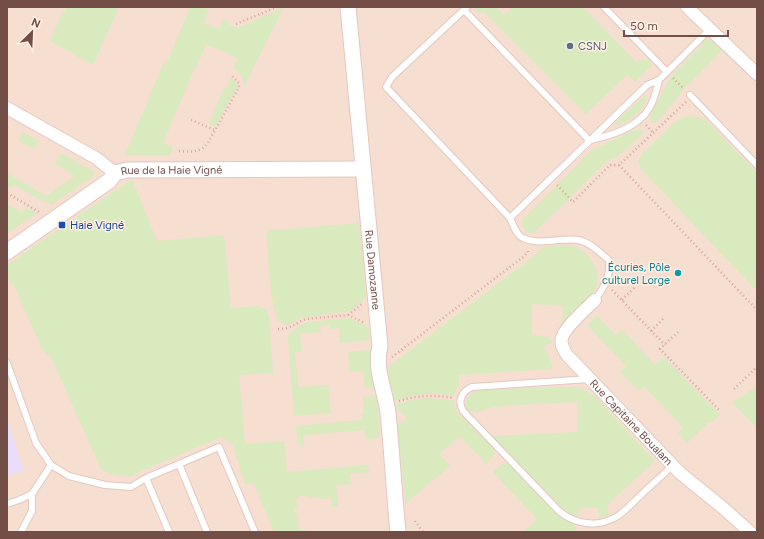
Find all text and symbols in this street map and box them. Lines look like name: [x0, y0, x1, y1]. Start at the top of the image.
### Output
north arrow: [12, 12, 52, 52]
scale bar: [624, 12, 728, 38]
text: N: [29, 16, 42, 31]
text: 50 m: [630, 19, 658, 33]
place label: CSNJ: [578, 40, 607, 53]
marker: CSNJ: [565, 41, 575, 51]
street label: Rue de la Haie Vigné: [119, 163, 222, 178]
place label: Haie Vigné: [70, 219, 124, 232]
marker: Haie Vigné: [57, 220, 67, 230]
street label: Rue Damozanne: [363, 229, 383, 310]
place label: Écuries, Pôle culturel Lorge: [602, 261, 670, 287]
marker: Écuries, Pôle culturel Lorge: [673, 268, 683, 278]
street label: Rue Capitaine Boualam: [587, 377, 675, 468]

